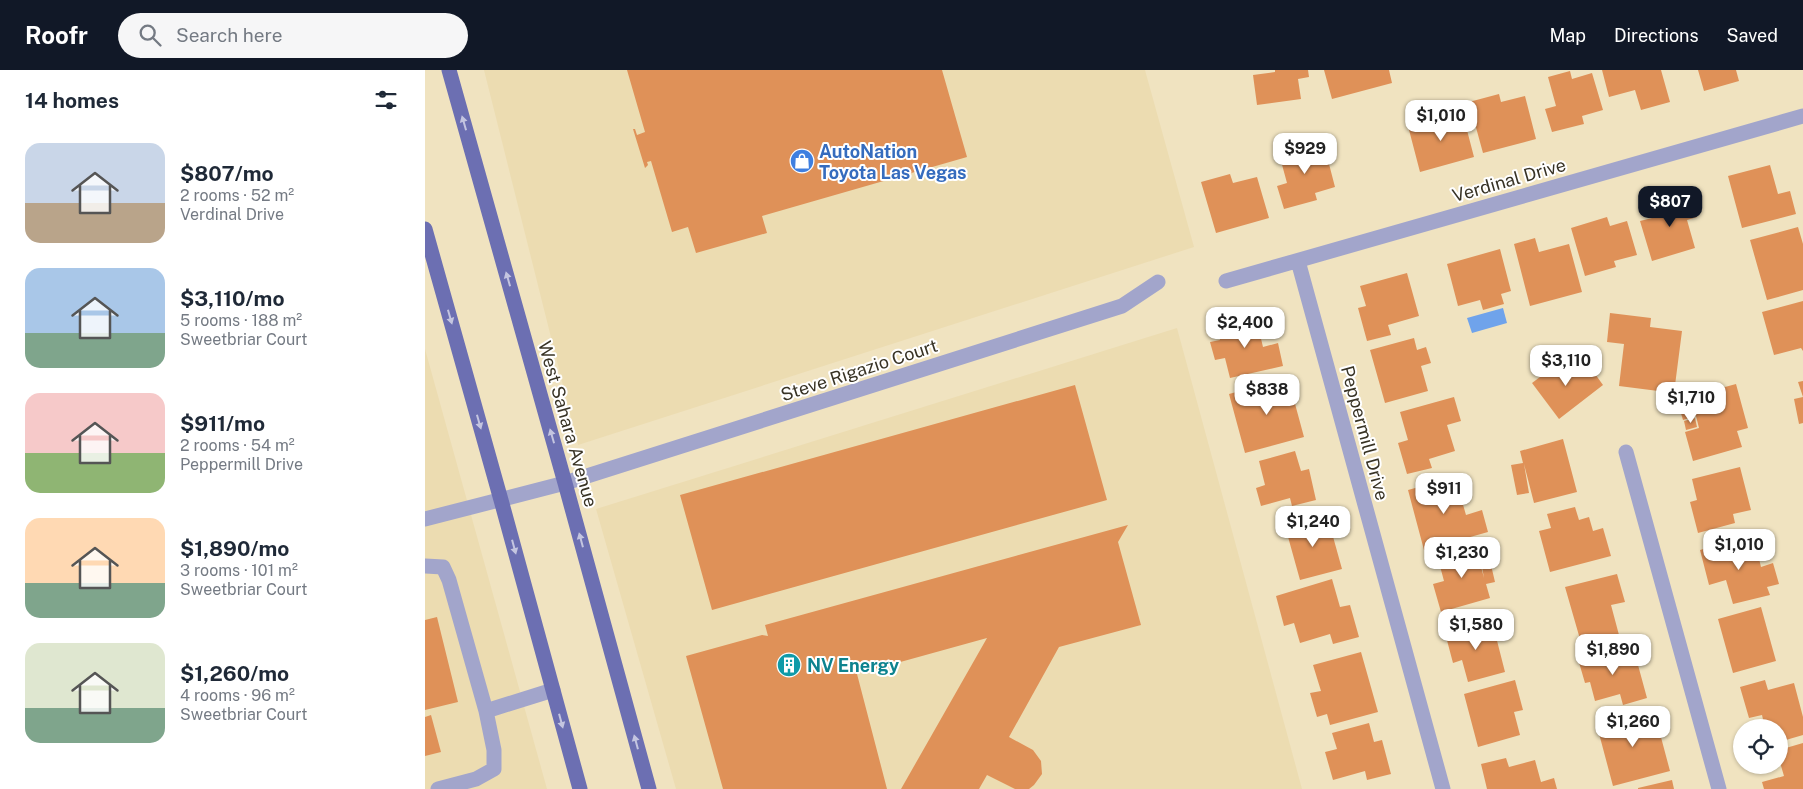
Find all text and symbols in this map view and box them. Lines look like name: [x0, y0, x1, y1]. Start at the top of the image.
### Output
search box: [118, 13, 468, 58]
text: Roofr: [25, 21, 88, 49]
icon: search: [136, 21, 164, 49]
text: Search here: [176, 24, 283, 46]
text: Map: [1549, 25, 1586, 46]
text: Directions: [1614, 25, 1699, 46]
text: Saved: [1727, 25, 1778, 46]
icon: filters: [372, 86, 400, 114]
text: 14 homes: [25, 88, 119, 113]
pin: $1,010: [1400, 100, 1482, 142]
text: $1,010: [1416, 106, 1466, 125]
one-way arrow: [459, 115, 467, 130]
pin: $929: [1275, 132, 1335, 175]
text: $929: [1284, 139, 1326, 158]
place label: AutoNation Toyota Las Vegas: [819, 141, 967, 183]
shop icon: AutoNation Toyota Las Vegas: [789, 148, 815, 174]
street label: Verdinal Drive: [1450, 154, 1568, 206]
text: $807/mo: [180, 161, 274, 186]
icon: home: [65, 163, 125, 223]
text: 2 rooms · 52 m²: [180, 186, 294, 205]
pin: $807: [1640, 186, 1700, 228]
text: $807: [1649, 192, 1691, 211]
text: Verdinal Drive: [180, 205, 284, 224]
one-way arrow: [503, 272, 511, 287]
text: $3,110/mo: [180, 286, 284, 311]
icon: home: [65, 288, 125, 348]
pin: $2,400: [1204, 306, 1286, 349]
one-way arrow: [446, 309, 454, 324]
text: 5 rooms · 188 m²: [180, 311, 302, 330]
text: $2,400: [1217, 313, 1273, 332]
text: Sweetbriar Court: [180, 330, 308, 349]
street label: Steve Rigazio Court: [778, 335, 940, 405]
street label: West Sahara Avenue: [534, 338, 602, 510]
pin: $3,110: [1525, 344, 1607, 387]
text: $3,110: [1541, 351, 1591, 370]
street label: Peppermill Drive: [1337, 363, 1393, 503]
pin: $838: [1237, 374, 1297, 416]
text: $838: [1246, 380, 1288, 399]
pin: $1,710: [1650, 382, 1732, 424]
text: $1,710: [1667, 388, 1715, 407]
text: $911/mo: [180, 411, 265, 436]
icon: home: [65, 413, 125, 473]
one-way arrow: [476, 415, 484, 430]
one-way arrow: [548, 428, 556, 443]
text: 2 rooms · 54 m²: [180, 436, 295, 455]
text: Peppermill Drive: [180, 455, 303, 474]
pin: $911: [1414, 472, 1474, 515]
text: $911: [1426, 479, 1462, 498]
pin: $1,240: [1272, 506, 1354, 548]
text: $1,240: [1286, 512, 1340, 531]
pin: $1,010: [1698, 528, 1780, 571]
one-way arrow: [577, 533, 585, 548]
text: $1,010: [1714, 535, 1764, 554]
text: $1,890/mo: [180, 536, 289, 561]
pin: $1,230: [1421, 536, 1503, 579]
icon: home: [65, 538, 125, 598]
one-way arrow: [510, 540, 518, 555]
text: $1,230: [1435, 543, 1489, 562]
text: 3 rooms · 101 m²: [180, 561, 298, 580]
text: Sweetbriar Court: [180, 580, 308, 599]
pin: $1,580: [1435, 608, 1517, 651]
text: $1,580: [1449, 615, 1503, 634]
pin: $1,890: [1572, 634, 1654, 676]
text: $1,890: [1586, 640, 1640, 659]
building icon: NV Energy: [776, 652, 802, 678]
place label: NV Energy: [807, 655, 899, 676]
text: $1,260/mo: [180, 661, 289, 686]
icon: home: [65, 663, 125, 723]
text: 4 rooms · 96 m²: [180, 686, 295, 705]
text: Sweetbriar Court: [180, 705, 308, 724]
pin: $1,260: [1592, 706, 1674, 748]
text: $1,260: [1606, 712, 1660, 731]
one-way arrow: [557, 713, 565, 728]
map controls: [1733, 719, 1788, 774]
button: locate: [1733, 719, 1788, 774]
one-way arrow: [632, 734, 640, 750]

